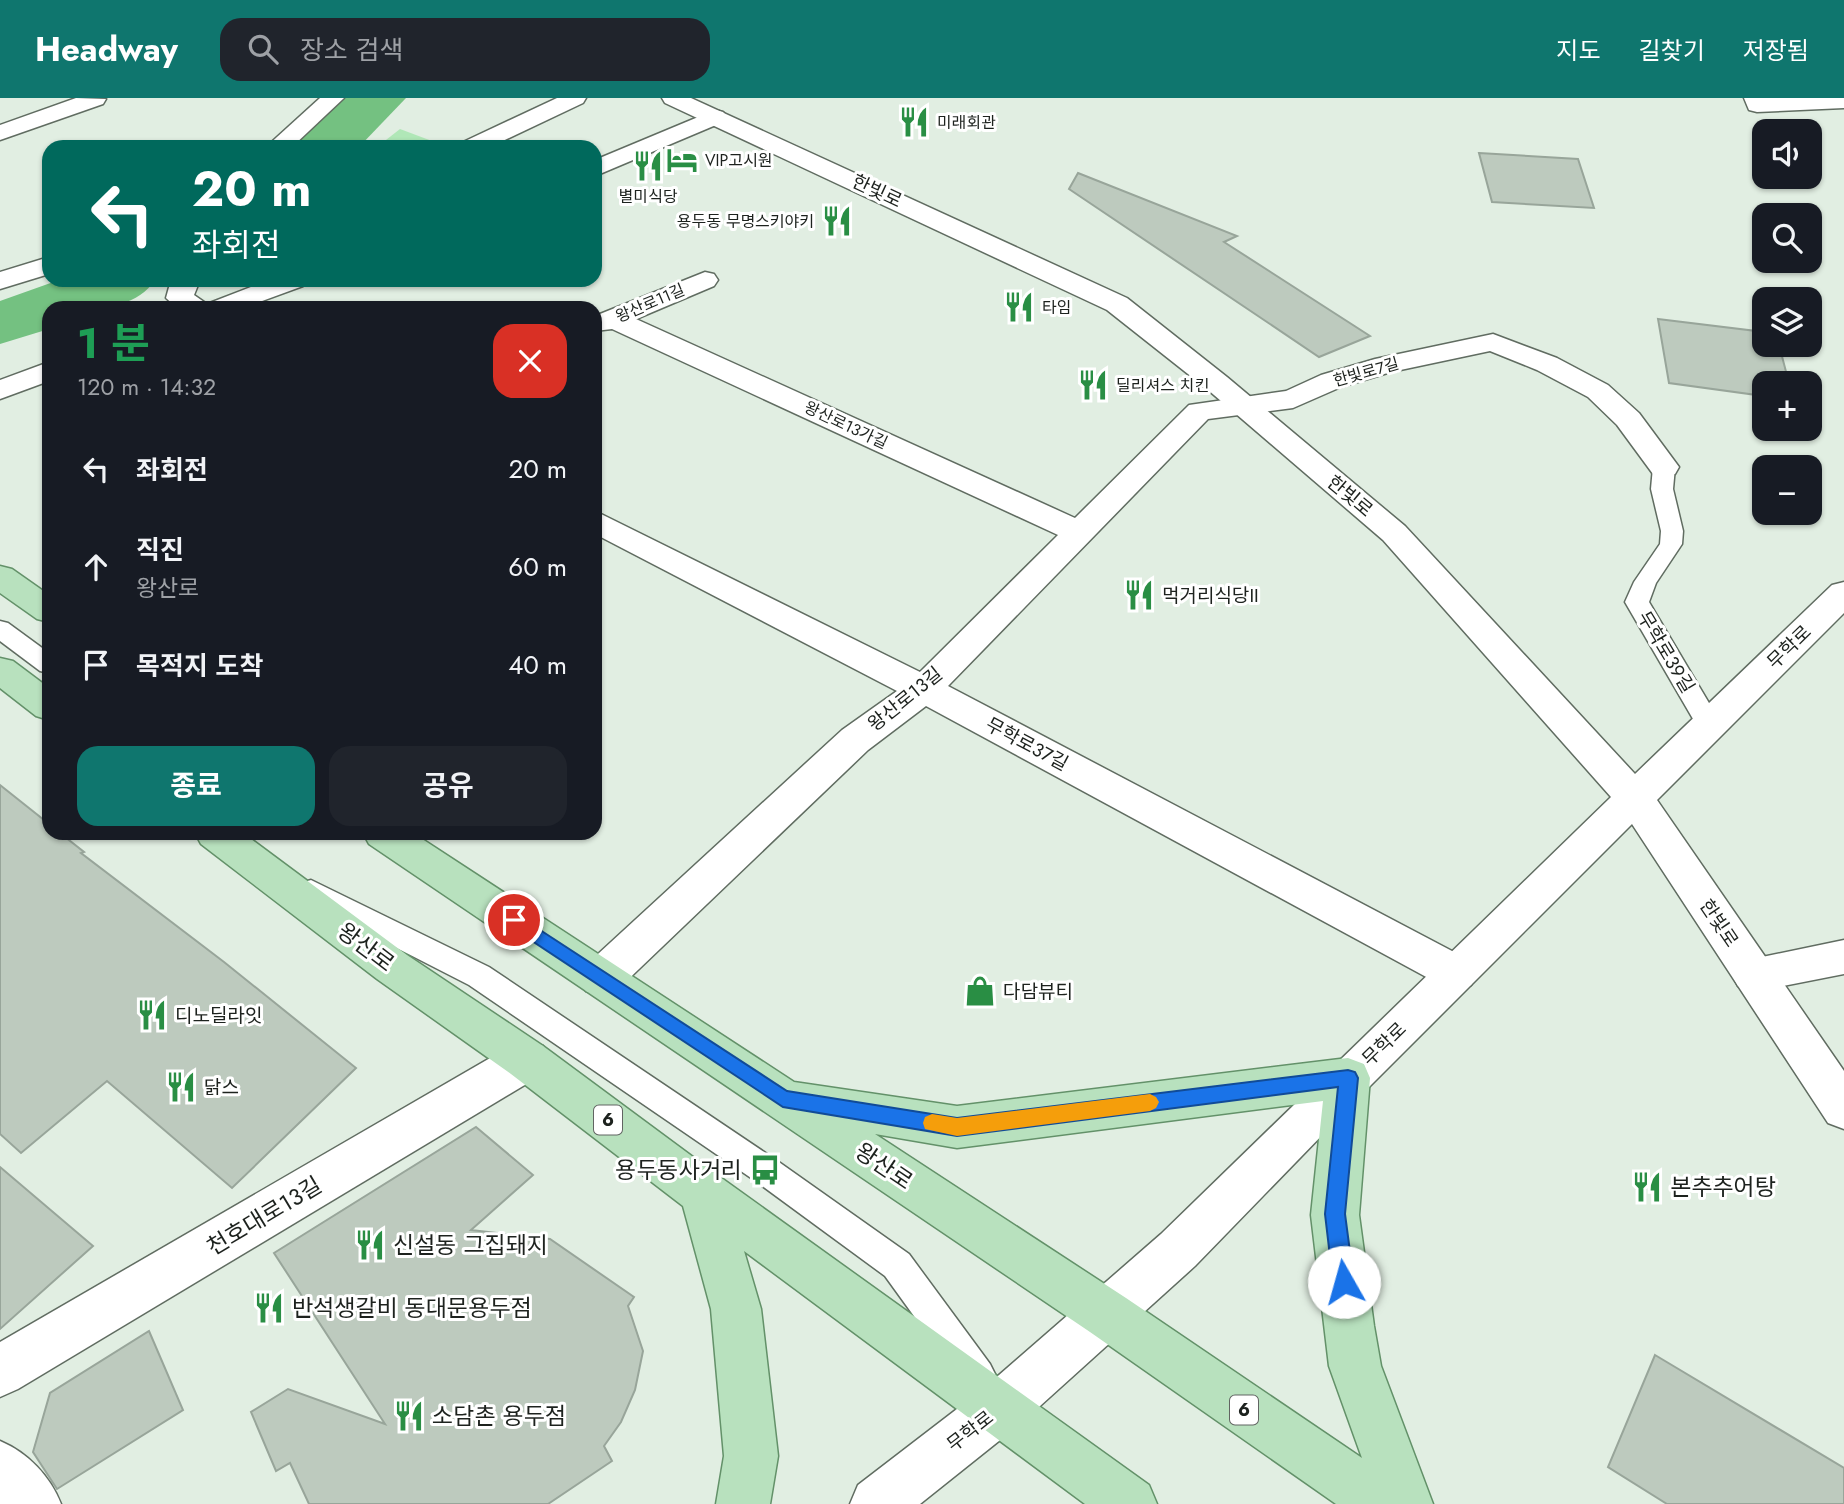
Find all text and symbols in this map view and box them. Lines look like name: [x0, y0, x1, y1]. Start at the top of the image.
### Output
search box: [220, 18, 710, 81]
text: Headway: [35, 26, 178, 73]
icon: search: [244, 30, 282, 68]
text: 장소 검색: [300, 31, 403, 69]
text: 지도: [1556, 33, 1601, 68]
text: 길찾기: [1639, 33, 1705, 68]
text: 저장됨: [1743, 33, 1809, 68]
restaurant icon: 미래회관: [897, 105, 931, 139]
place label: 미래회관: [937, 111, 996, 134]
map controls: [1752, 119, 1822, 525]
button: sound: [1752, 119, 1822, 189]
hotel icon: VIP고시원: [665, 143, 699, 177]
restaurant icon: 별미식당: [631, 149, 665, 183]
place label: VIP고시원: [705, 149, 772, 172]
text: 20 m: [192, 154, 311, 224]
icon: left: [77, 168, 168, 259]
street label: 한빛로: [848, 168, 906, 214]
place label: 별미식당: [619, 185, 678, 208]
button: search: [1752, 203, 1822, 273]
restaurant icon: 용두동 무명스키야키: [820, 204, 854, 238]
place label: 용두동 무명스키야키: [677, 210, 814, 233]
text: 좌회전: [192, 222, 280, 268]
street label: 왕산로11길: [612, 278, 688, 328]
button: layers: [1752, 287, 1822, 357]
restaurant icon: 타임: [1002, 290, 1036, 324]
place label: 타임: [1042, 296, 1071, 319]
text: 1 분: [77, 313, 150, 374]
button: close: [493, 324, 567, 398]
street label: 한빛로7길: [1330, 352, 1402, 392]
restaurant icon: 딜리셔스 치킨: [1076, 368, 1110, 402]
text: 120 m · 14:32: [77, 370, 216, 404]
button: +: [1752, 371, 1822, 441]
place label: 딜리셔스 치킨: [1116, 374, 1209, 397]
street label: 왕산로13가길: [801, 396, 891, 454]
icon: left: [77, 450, 115, 488]
text: 20 m: [509, 450, 567, 488]
text: 좌회전: [136, 451, 208, 489]
button: −: [1752, 455, 1822, 525]
street label: 한빛로: [1321, 469, 1379, 523]
text: 직진: [136, 531, 184, 569]
icon: ahead: [77, 548, 115, 586]
text: 60 m: [508, 548, 567, 586]
text: 왕산로: [136, 571, 199, 605]
restaurant icon: 먹거리식당II: [1122, 578, 1156, 612]
place label: 먹거리식당II: [1162, 582, 1259, 609]
street label: 무학로39길: [1631, 606, 1701, 698]
street label: 무학로: [1761, 619, 1817, 675]
icon: arrive: [77, 646, 115, 684]
text: 40 m: [508, 646, 567, 684]
text: 목적지 도착: [136, 647, 263, 685]
street label: 왕산로13길: [862, 661, 948, 737]
street label: 무학로37길: [981, 711, 1073, 777]
button: 종료: [77, 746, 315, 826]
button: 공유: [329, 746, 567, 826]
pin: [484, 890, 544, 950]
street label: 한빛로: [1693, 894, 1745, 952]
icon: arrive: [495, 901, 533, 939]
street label: 왕산로: [330, 914, 402, 980]
shop icon: 다담뷰티: [963, 974, 997, 1008]
place label: 다담뷰티: [1003, 978, 1073, 1005]
restaurant icon: 디노딜라잇: [135, 998, 169, 1032]
place label: 디노딜라잇: [175, 1002, 262, 1029]
street label: 무학로: [1356, 1016, 1412, 1072]
restaurant icon: 닭스: [164, 1070, 198, 1104]
place label: 닭스: [204, 1074, 239, 1101]
road number: 6: [594, 1105, 622, 1134]
street label: 왕산로: [848, 1134, 920, 1198]
place label: 용두동사거리: [615, 1153, 742, 1187]
bus stop icon: 용두동사거리: [748, 1153, 782, 1187]
street label: 천호대로13길: [200, 1168, 328, 1264]
restaurant icon: 본추추어탕: [1630, 1170, 1664, 1204]
place label: 본추추어탕: [1670, 1170, 1776, 1204]
restaurant icon: 신설동 그집돼지: [353, 1228, 387, 1262]
place label: 신설동 그집돼지: [393, 1228, 548, 1262]
position arrow: [1307, 1245, 1381, 1319]
restaurant icon: 반석생갈비 동대문용두점: [252, 1291, 286, 1325]
place label: 반석생갈비 동대문용두점: [292, 1291, 532, 1325]
road number: 6: [1230, 1395, 1258, 1424]
restaurant icon: 소담촌 용두점: [392, 1399, 426, 1433]
place label: 소담촌 용두점: [432, 1399, 566, 1433]
street label: 무학로: [941, 1404, 999, 1458]

